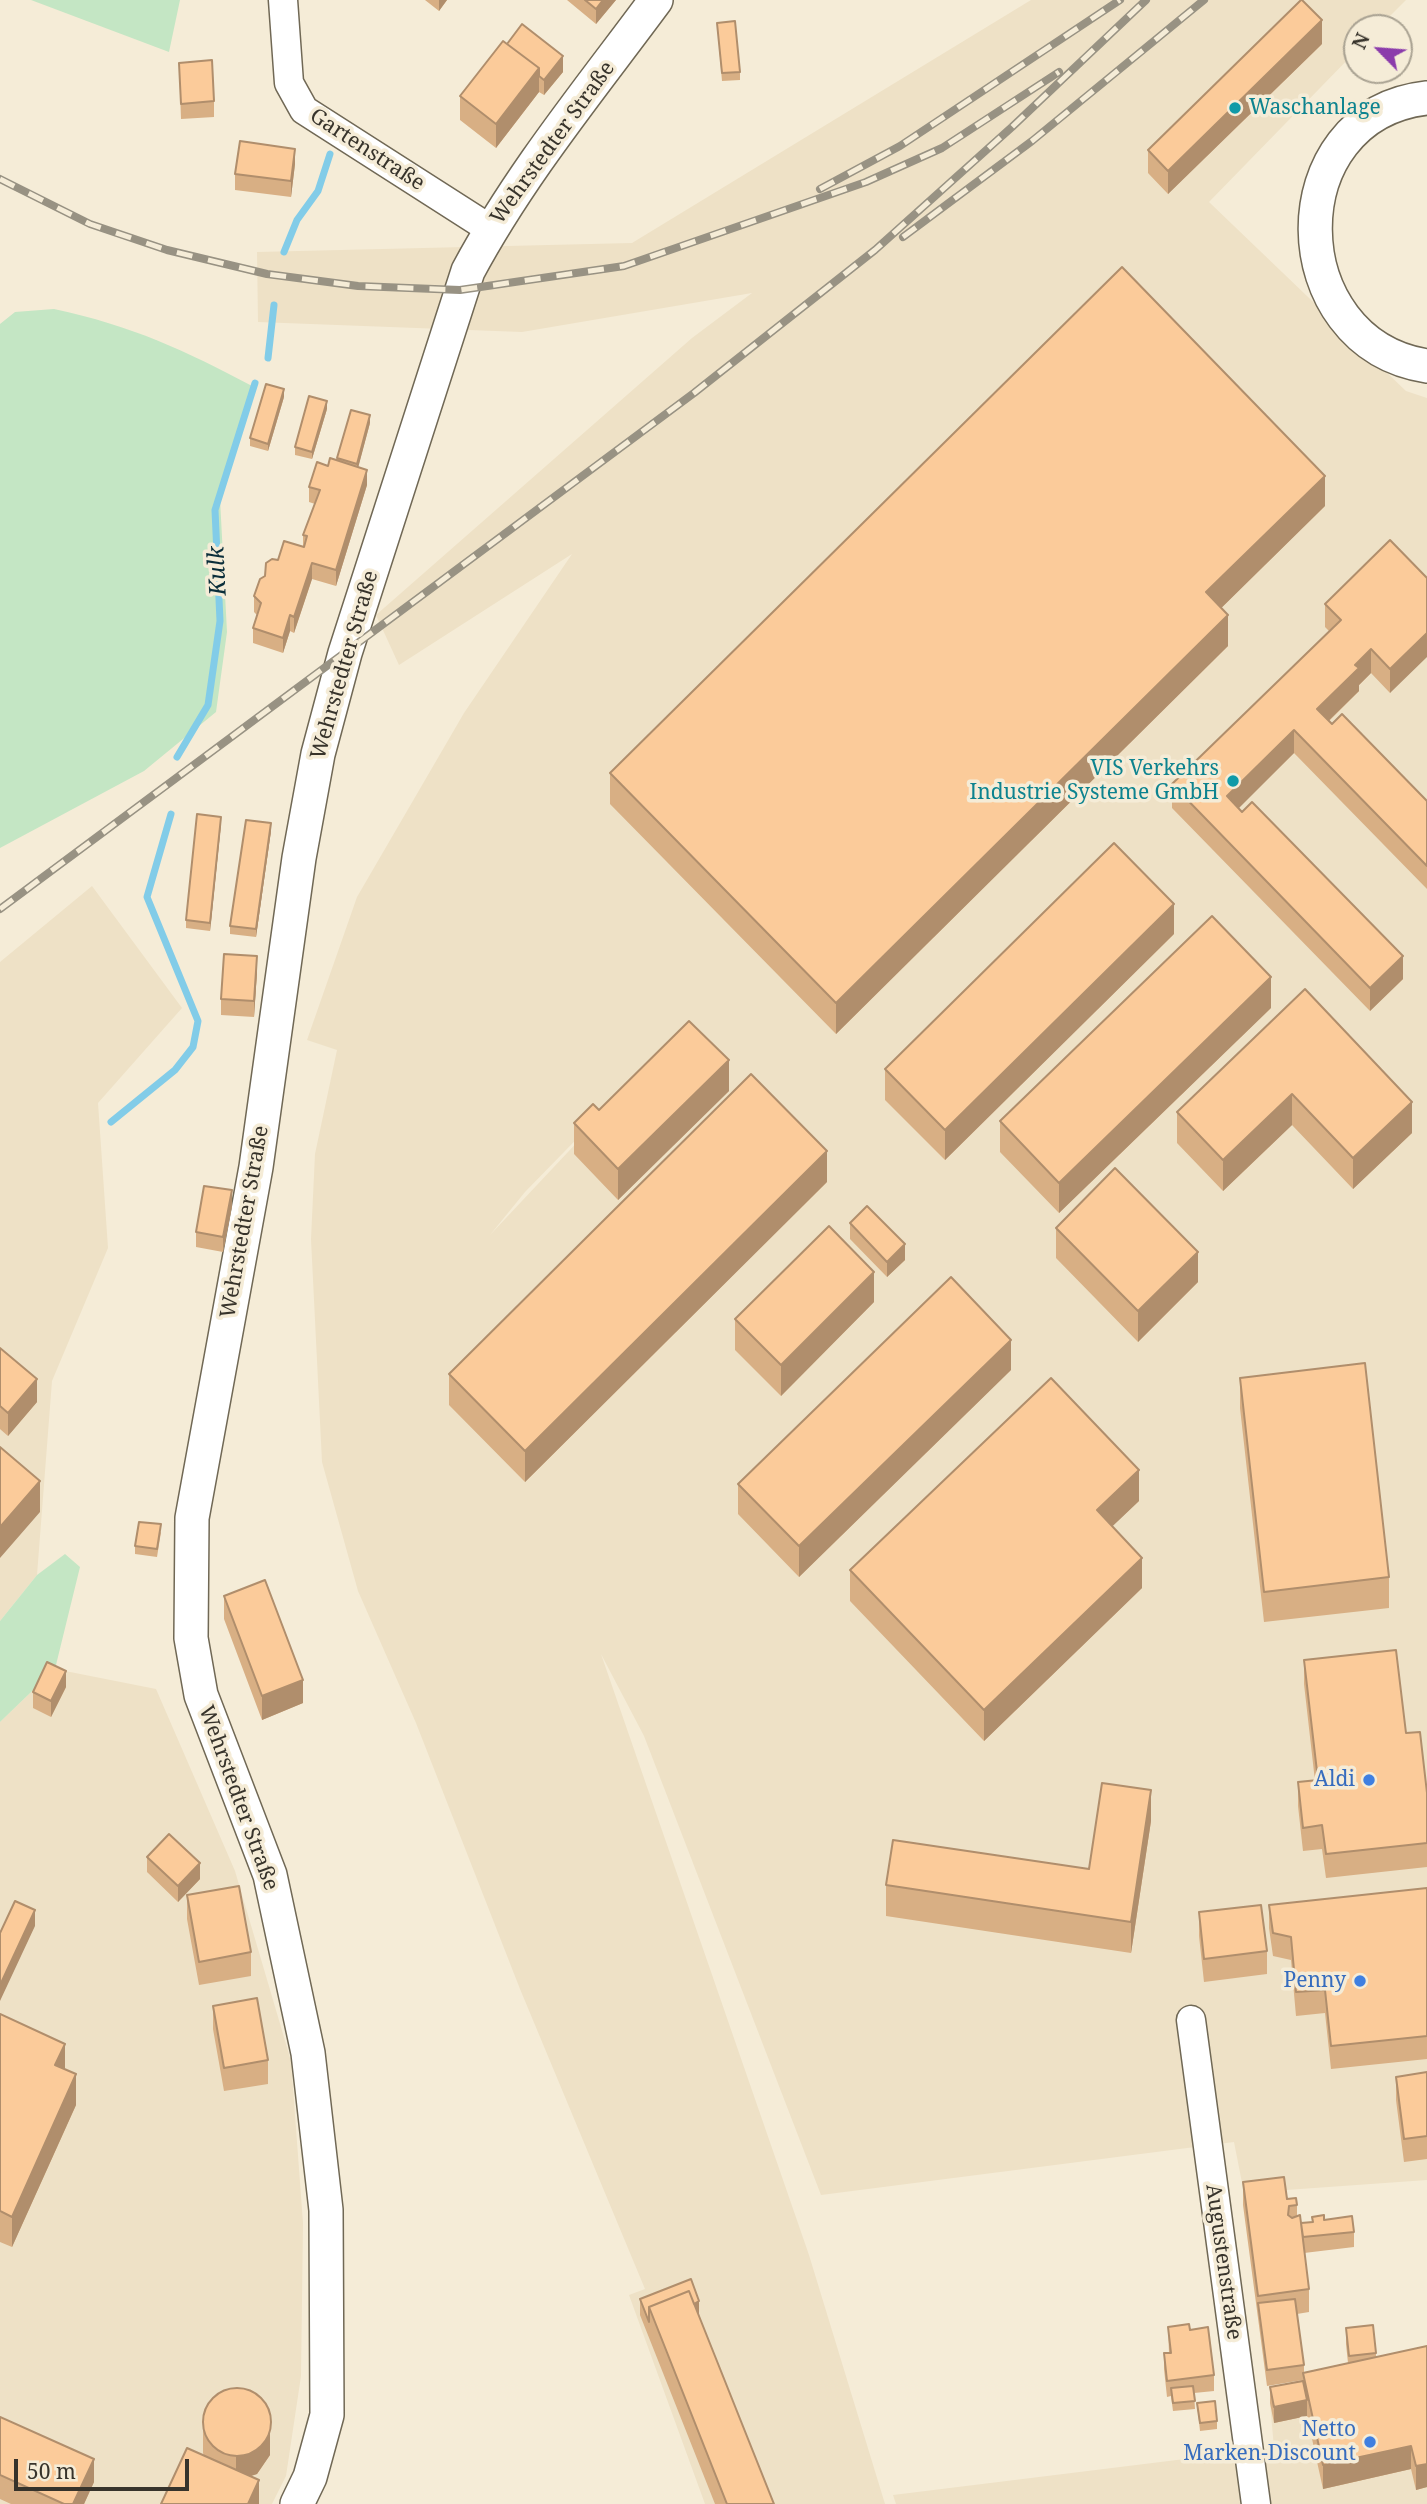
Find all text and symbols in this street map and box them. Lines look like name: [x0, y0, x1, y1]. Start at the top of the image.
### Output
north arrow: [1343, 14, 1413, 84]
text: N: [1346, 29, 1376, 53]
street label: Wehrstedter Straße: [485, 57, 621, 229]
place label: Waschanlage: [1249, 95, 1381, 121]
marker: Waschanlage: [1227, 100, 1243, 116]
street label: Gartenstraße: [305, 104, 429, 196]
water label: Kulk: [203, 546, 233, 596]
street label: Wehrstedter Straße: [306, 568, 384, 762]
place label: VIS Verkehrs Industrie Systeme GmbH: [969, 756, 1219, 806]
marker: VIS Verkehrs Industrie Systeme GmbH: [1225, 773, 1241, 789]
street label: Wehrstedter Straße: [216, 1124, 274, 1320]
street label: Wehrstedter Straße: [193, 1702, 283, 1894]
place label: Aldi: [1314, 1767, 1355, 1793]
marker: Aldi: [1361, 1772, 1377, 1788]
place label: Penny: [1284, 1968, 1346, 1994]
marker: Penny: [1352, 1973, 1368, 1989]
street label: Augustenstraße: [1200, 2183, 1246, 2341]
place label: Netto Marken-Discount: [1183, 2417, 1356, 2467]
marker: Netto Marken-Discount: [1362, 2434, 1378, 2450]
scale bar: [18, 2444, 192, 2488]
text: 50 m: [27, 2457, 76, 2485]

